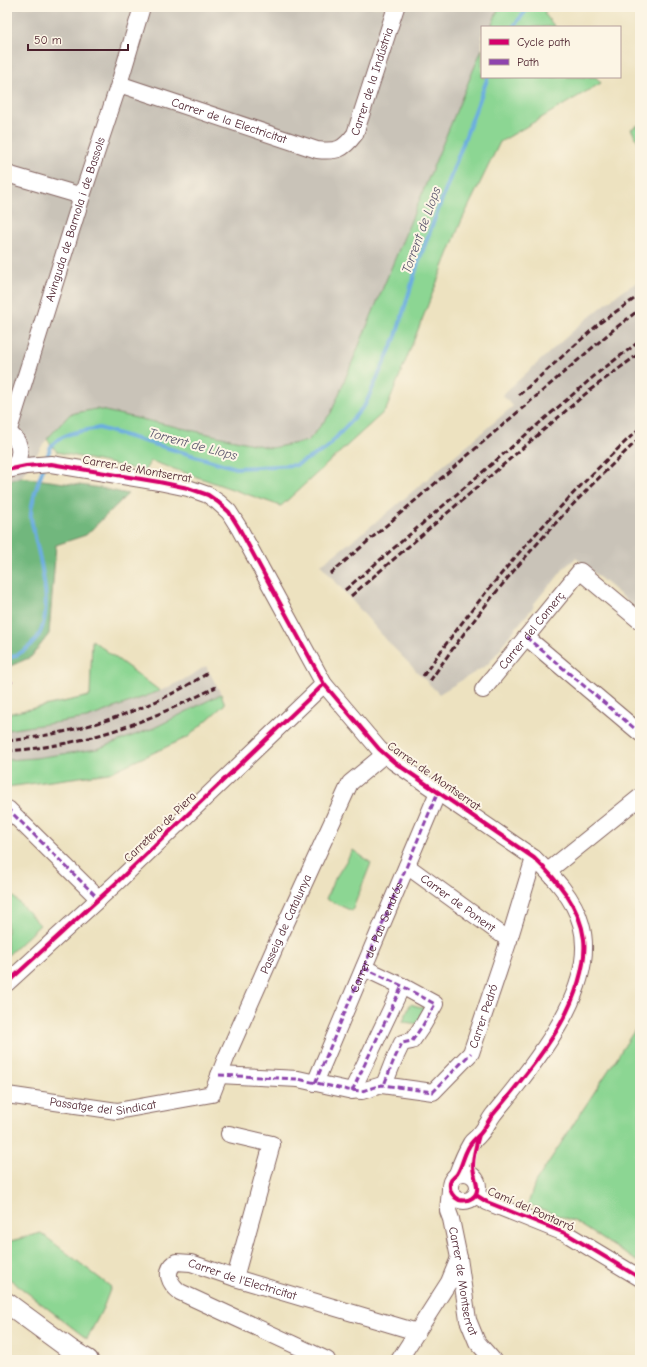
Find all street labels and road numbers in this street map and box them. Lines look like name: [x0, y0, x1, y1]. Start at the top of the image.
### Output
street label: Carrer de la Indústria: [348, 26, 396, 138]
street label: Carrer de la Electricitat: [170, 95, 289, 147]
street label: Avinguda de Barnola i de Bassols: [42, 135, 108, 303]
street label: Carrer de Montserrat: [81, 453, 193, 486]
street label: Carrer del Comerç: [496, 588, 568, 672]
street label: Carrer de Montserrat: [385, 739, 484, 814]
street label: Carretera de Piera: [121, 789, 199, 865]
street label: Carrer de Ponent: [418, 871, 499, 935]
street label: Passeig de Catalunya: [257, 872, 314, 976]
street label: Carrer de Pau Sendrós: [347, 880, 406, 995]
street label: Carrer Pedró: [466, 982, 501, 1050]
street label: Passatge del Sindicat: [49, 1094, 158, 1118]
street label: Camí del Pontarró: [486, 1184, 576, 1234]
street label: Carrer de Montserrat: [446, 1226, 481, 1338]
street label: Carrer de l'Electricitat: [186, 1256, 299, 1303]

